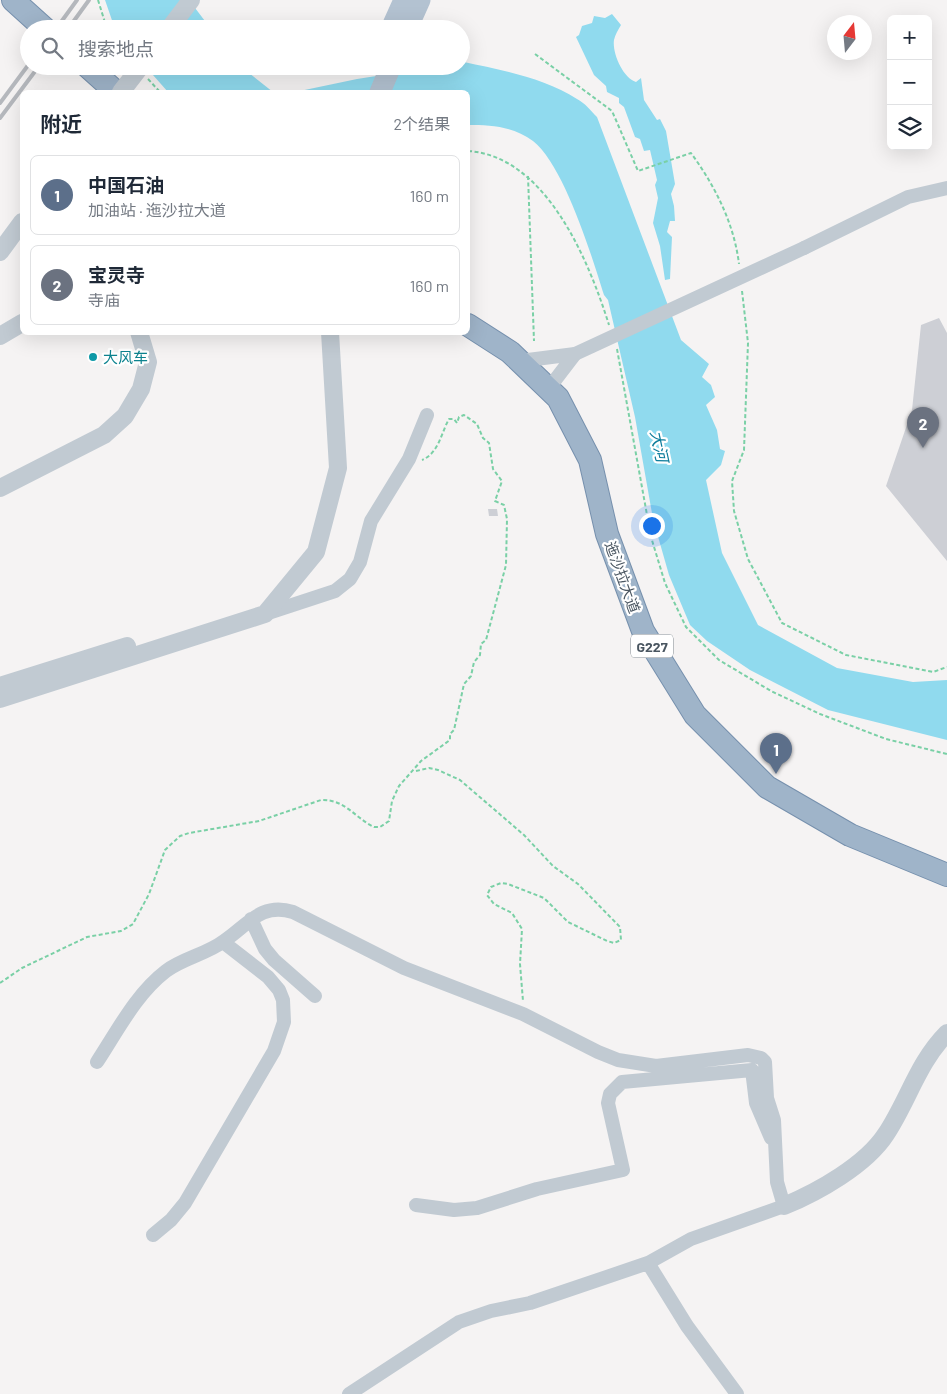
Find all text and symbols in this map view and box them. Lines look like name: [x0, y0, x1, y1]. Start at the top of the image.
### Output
north arrow: [827, 15, 872, 60]
map controls: [887, 15, 932, 150]
button: +: [887, 15, 932, 60]
search box: [20, 20, 470, 75]
icon: search: [38, 34, 66, 62]
text: 搜索地点: [78, 37, 154, 60]
button: −: [887, 60, 932, 105]
button: layers: [887, 105, 932, 150]
text: 附近: [40, 111, 82, 136]
text: 2个结果: [393, 114, 450, 133]
text: 中国石油: [88, 173, 164, 196]
text: 1: [54, 186, 60, 205]
text: 160 m: [410, 186, 449, 205]
text: 加油站 · 迤沙拉大道: [88, 200, 226, 219]
text: 宝灵寺: [88, 263, 145, 286]
text: 2: [53, 276, 61, 295]
text: 160 m: [410, 276, 449, 295]
text: 寺庙: [88, 290, 120, 309]
place label: 大风车: [103, 348, 148, 366]
marker: 大风车: [87, 351, 99, 363]
pin: 2: [907, 407, 939, 448]
water label: 大河: [647, 428, 673, 467]
your location: [639, 513, 665, 539]
street label: 迤沙拉大道: [602, 539, 644, 615]
road number: G227: [631, 634, 673, 658]
pin: 1: [760, 733, 792, 774]

